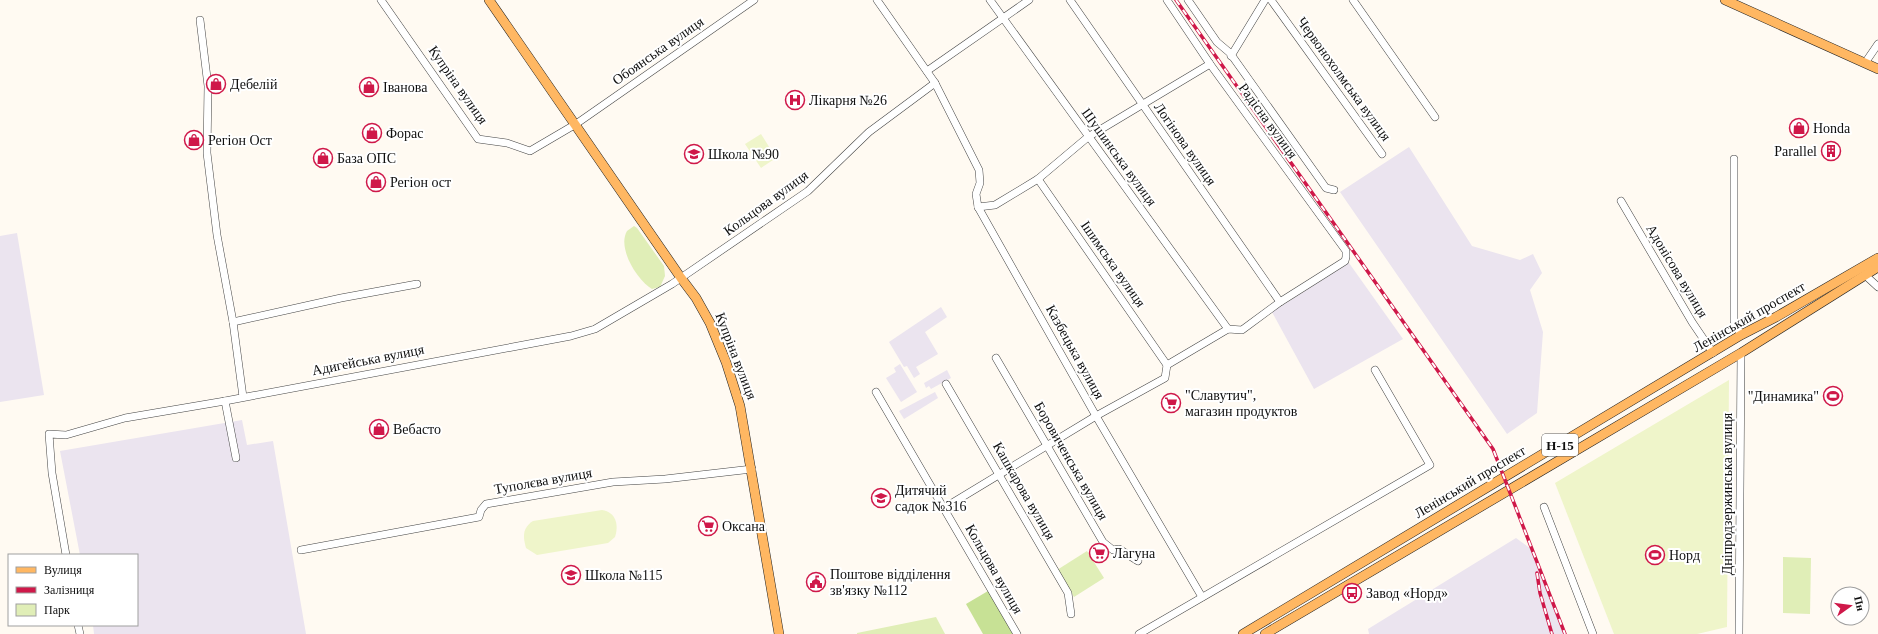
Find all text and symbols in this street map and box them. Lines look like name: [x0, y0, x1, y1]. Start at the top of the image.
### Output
street label: Обоянська вулиця: [610, 14, 707, 88]
street label: Червонохолмська вулиця: [1294, 14, 1394, 144]
street label: Купріна вулиця: [426, 43, 491, 127]
shop icon: Дебелій: [205, 73, 227, 95]
shop icon: Іванова: [358, 76, 380, 98]
place label: Дебелій: [230, 77, 278, 92]
place label: Іванова: [383, 80, 428, 95]
street label: Радісна вулиця: [1236, 80, 1301, 162]
hospital icon: Лікарня №26: [784, 89, 806, 111]
place label: Лікарня №26: [809, 93, 887, 108]
street label: Логінова вулиця: [1151, 100, 1219, 189]
street label: Шушинська вулиця: [1079, 105, 1160, 209]
shop icon: Honda: [1788, 117, 1810, 139]
place label: Honda: [1813, 121, 1851, 136]
shop icon: Форас: [361, 122, 383, 144]
place label: Форас: [386, 126, 424, 141]
shop icon: Регіон Ост: [183, 129, 205, 151]
place label: Регіон Ост: [208, 133, 272, 148]
building icon: Parallel: [1820, 140, 1842, 162]
school or university icon: Школа №90: [683, 143, 705, 165]
place label: Parallel: [1774, 144, 1817, 159]
shop icon: База ОПС: [312, 147, 334, 169]
place label: Школа №90: [708, 147, 779, 162]
place label: База ОПС: [337, 151, 396, 166]
street label: Кольцова вулиця: [721, 167, 811, 239]
shop icon: Регіон ост: [365, 171, 387, 193]
place label: Регіон ост: [390, 175, 451, 190]
street label: Ішимська вулиця: [1078, 218, 1149, 310]
street label: Адонісова вулиця: [1643, 222, 1711, 321]
street label: Ленінський проспект: [1690, 279, 1808, 355]
street label: Казбецька вулиця: [1043, 302, 1107, 402]
street label: Купріна вулиця: [713, 310, 760, 402]
street label: Адигейська вулиця: [311, 342, 426, 378]
sports icon: "Динамика": [1822, 385, 1844, 407]
place label: "Славутич", магазин продуктов: [1185, 388, 1298, 419]
place label: "Динамика": [1748, 389, 1819, 404]
supermarket icon: "Славутич", магазин продуктов: [1160, 392, 1182, 414]
street label: Боровиченська вулиця: [1031, 399, 1111, 523]
street label: Дніпродзержинська вулиця: [1720, 412, 1735, 575]
shop icon: Вебасто: [368, 418, 390, 440]
place label: Вебасто: [393, 422, 441, 437]
road number: Н-15: [1542, 434, 1578, 456]
street label: Кашкарова вулиця: [990, 440, 1058, 543]
street label: Ленінський проспект: [1412, 443, 1528, 521]
street label: Туполєва вулиця: [493, 465, 594, 497]
place label: Дитячий садок №316: [895, 483, 966, 514]
school or university icon: Дитячий садок №316: [870, 487, 892, 509]
supermarket icon: Оксана: [697, 515, 719, 537]
place label: Оксана: [722, 519, 766, 534]
street label: Кольцова вулиця: [962, 522, 1026, 617]
supermarket icon: Лагуна: [1088, 542, 1110, 564]
sports icon: Норд: [1644, 544, 1666, 566]
place label: Лагуна: [1113, 546, 1156, 561]
place label: Норд: [1669, 548, 1700, 563]
legend: [8, 554, 138, 626]
text: Вулиця: [44, 563, 82, 577]
school or university icon: Школа №115: [560, 564, 582, 586]
place label: Поштове відділення зв'язку №112: [830, 567, 951, 598]
place label: Школа №115: [585, 568, 663, 583]
public building icon: Поштове відділення зв'язку №112: [805, 571, 827, 593]
bus stop icon: Завод «Норд»: [1341, 582, 1363, 604]
text: Залізниця: [44, 583, 95, 597]
place label: Завод «Норд»: [1366, 586, 1448, 601]
north arrow: [1830, 586, 1870, 626]
text: Пн: [1852, 595, 1867, 613]
text: Парк: [44, 603, 70, 617]

